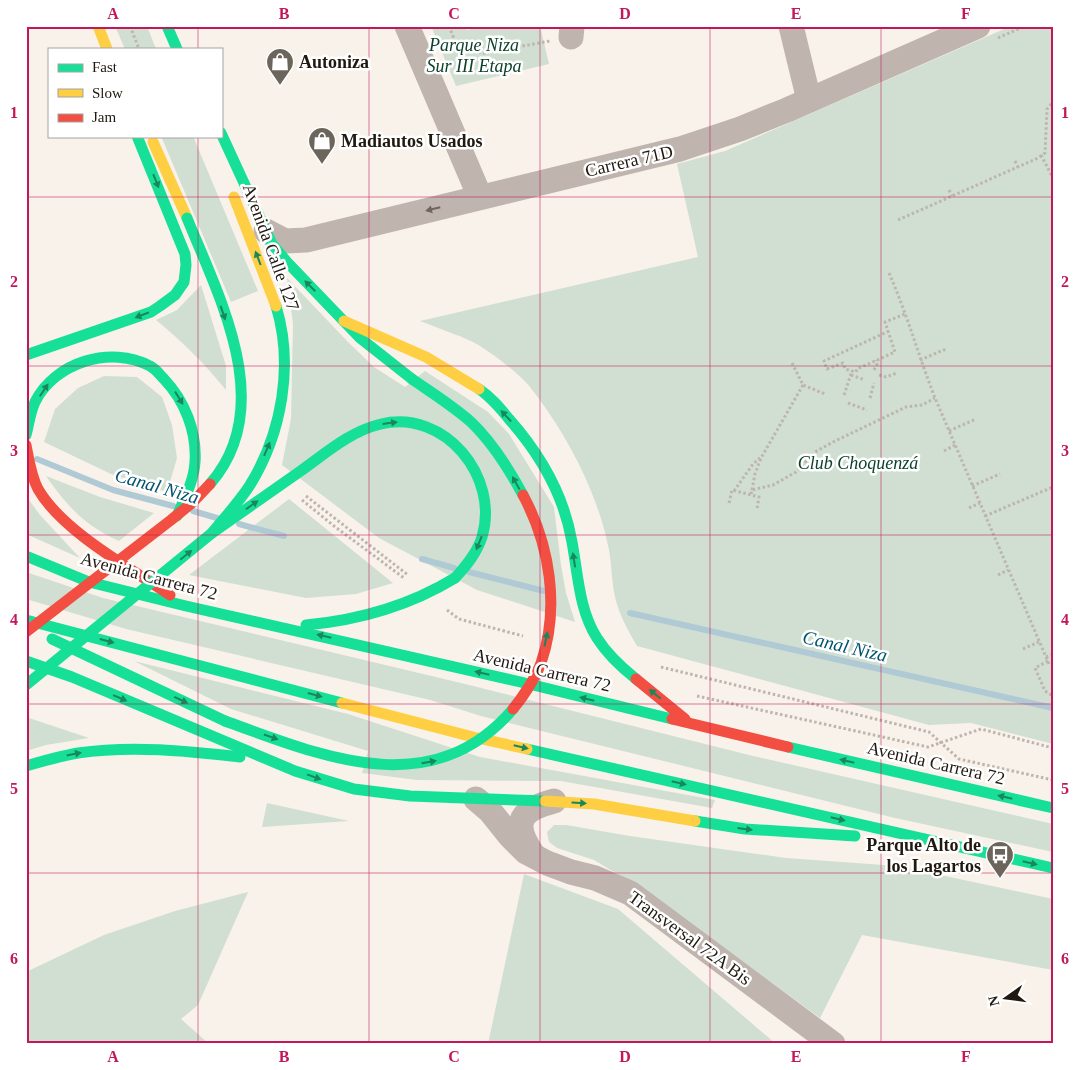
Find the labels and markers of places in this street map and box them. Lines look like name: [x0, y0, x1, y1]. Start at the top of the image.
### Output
shop icon: Autoniza: [265, 47, 295, 86]
place label: Autoniza: [299, 52, 369, 72]
shop icon: Madiautos Usados: [307, 126, 337, 165]
place label: Madiautos Usados: [341, 131, 483, 151]
place label: Parque Alto de los Lagartos: [866, 835, 981, 876]
bus stop icon: Parque Alto de los Lagartos: [985, 840, 1015, 879]

